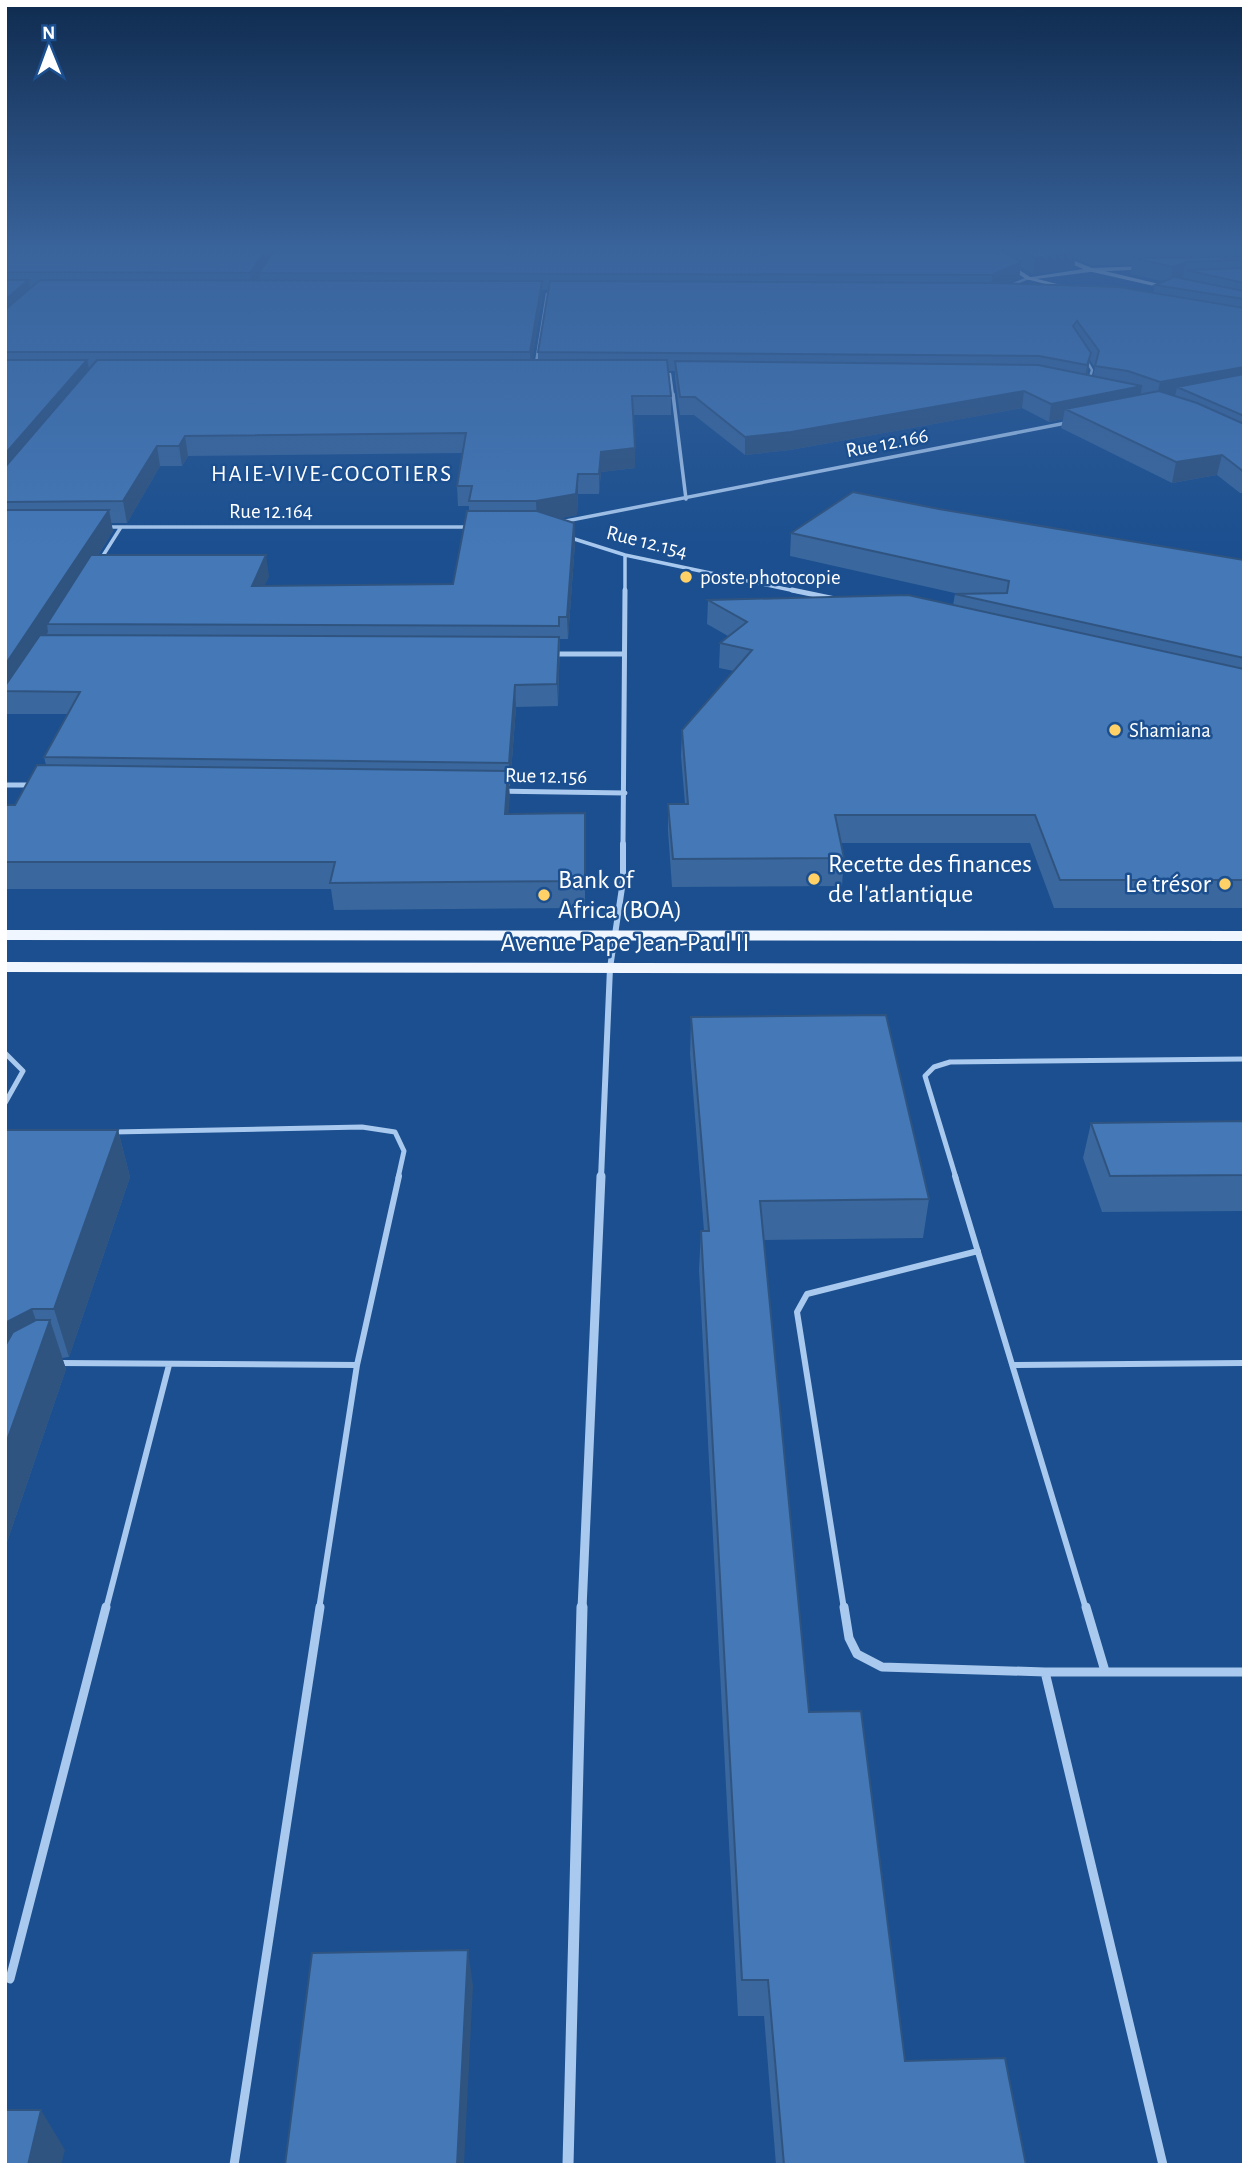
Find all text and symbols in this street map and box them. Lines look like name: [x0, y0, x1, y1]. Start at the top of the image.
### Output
north arrow: [14, 14, 84, 84]
text: N: [42, 24, 56, 43]
street label: Rue 12.166: [844, 425, 930, 461]
district label: HAIE-VIVE-COCOTIERS: [211, 463, 453, 486]
street label: Rue 12.164: [229, 501, 313, 522]
street label: Rue 12.154: [604, 522, 690, 562]
place label: poste photocopie: [700, 567, 841, 588]
marker: poste photocopie: [678, 569, 694, 585]
place label: Shamiana: [1129, 720, 1211, 741]
marker: Shamiana: [1107, 722, 1123, 738]
street label: Rue 12.156: [505, 765, 587, 787]
place label: Recette des finances de l'atlantique: [828, 851, 1032, 907]
place label: Bank of Africa (BOA): [558, 867, 682, 923]
marker: Recette des finances de l'atlantique: [806, 871, 822, 887]
place label: Le trésor: [1125, 871, 1212, 897]
marker: Le trésor: [1217, 876, 1233, 892]
marker: Bank of Africa (BOA): [536, 887, 552, 903]
street label: Avenue Pape Jean-Paul II: [500, 930, 750, 956]

